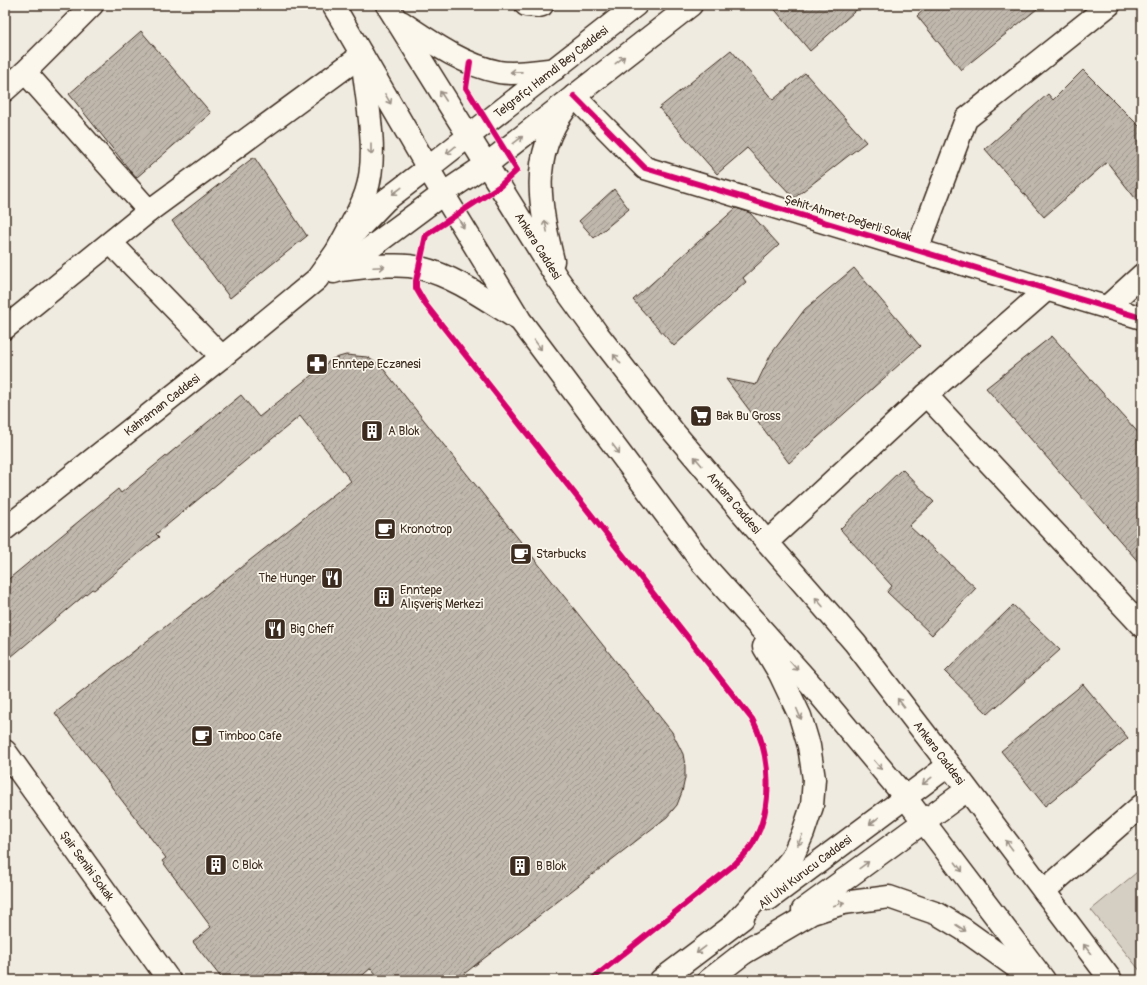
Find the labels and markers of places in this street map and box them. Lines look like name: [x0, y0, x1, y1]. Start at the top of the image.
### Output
pharmacy icon: Enntepe Eczanesi: [304, 351, 330, 377]
place label: Enntepe Eczanesi: [332, 357, 421, 372]
supermarket icon: Bak Bu Gross: [688, 403, 714, 429]
place label: Bak Bu Gross: [716, 409, 781, 424]
building icon: A Blok: [359, 418, 385, 444]
place label: A Blok: [388, 424, 420, 439]
cafe icon: Kronotrop: [372, 516, 398, 542]
place label: Kronotrop: [400, 522, 453, 537]
cafe icon: Starbucks: [508, 541, 534, 567]
place label: Starbucks: [536, 547, 587, 562]
restaurant icon: The Hunger: [319, 565, 345, 591]
place label: The Hunger: [259, 571, 317, 586]
place label: Enntepe Alışveriş Merkezi: [400, 583, 483, 612]
building icon: Enntepe Alışveriş Merkezi: [371, 584, 397, 610]
restaurant icon: Big Cheff: [262, 616, 288, 642]
place label: Big Cheff: [290, 622, 335, 637]
cafe icon: Timboo Cafe: [189, 723, 215, 749]
place label: Timboo Cafe: [218, 729, 282, 744]
building icon: C Blok: [203, 852, 229, 878]
building icon: B Blok: [507, 853, 533, 879]
place label: C Blok: [232, 858, 263, 873]
place label: B Blok: [536, 859, 567, 874]

